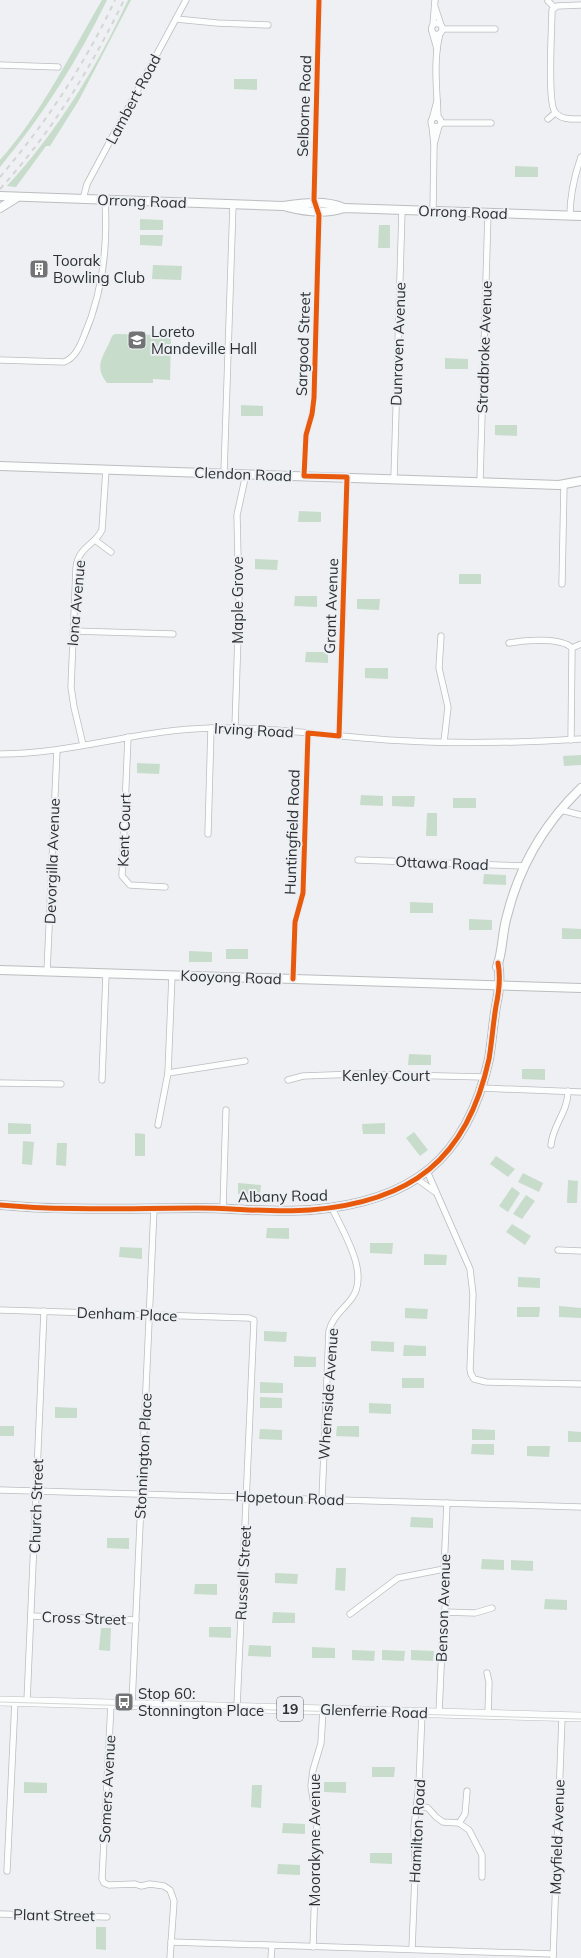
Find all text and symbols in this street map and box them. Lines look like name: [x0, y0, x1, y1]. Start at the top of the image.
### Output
street label: Lambert Road: [101, 51, 165, 147]
street label: Selborne Road: [293, 55, 315, 157]
street label: Orrong Road: [97, 190, 187, 212]
street label: Orrong Road: [418, 201, 508, 223]
place label: Toorak Bowling Club: [53, 251, 145, 287]
building icon: Toorak Bowling Club: [28, 258, 50, 280]
street label: Stradbroke Avenue: [472, 280, 496, 414]
street label: Dunraven Avenue: [386, 282, 410, 406]
street label: Sargood Street: [292, 292, 314, 396]
place label: Loreto Mandeville Hall: [151, 322, 257, 358]
school or university icon: Loreto Mandeville Hall: [126, 329, 148, 351]
street label: Clendon Road: [194, 463, 292, 485]
street label: Maple Grove: [228, 556, 247, 644]
street label: Grant Avenue: [320, 558, 342, 654]
street label: Iona Avenue: [63, 559, 89, 647]
street label: Irving Road: [214, 718, 294, 742]
street label: Huntingfield Road: [280, 769, 304, 895]
street label: Kent Court: [113, 793, 135, 867]
street label: Devorgilla Avenue: [40, 798, 64, 924]
street label: Ottawa Road: [395, 852, 489, 874]
street label: Kooyong Road: [180, 966, 282, 988]
street label: Kenley Court: [342, 1066, 430, 1085]
street label: Albany Road: [238, 1186, 328, 1206]
street label: Denham Place: [76, 1303, 178, 1325]
street label: Whernside Avenue: [314, 1327, 342, 1461]
street label: Stonnington Place: [130, 1392, 156, 1520]
street label: Church Street: [25, 1458, 47, 1554]
street label: Hopetoun Road: [235, 1487, 345, 1509]
street label: Russell Street: [231, 1525, 255, 1621]
street label: Benson Avenue: [432, 1554, 454, 1662]
street label: Cross Street: [41, 1607, 127, 1629]
place label: Stop 60: Stonnington Place: [138, 1684, 264, 1720]
bus stop icon: Stop 60: Stonnington Place: [113, 1691, 135, 1713]
road number: 19: [277, 1697, 303, 1721]
street label: Glenferrie Road: [320, 1700, 428, 1722]
street label: Somers Avenue: [95, 1734, 119, 1844]
street label: Moorakyne Avenue: [305, 1774, 324, 1906]
street label: Hamilton Road: [405, 1779, 429, 1883]
street label: Mayfield Avenue: [545, 1779, 569, 1895]
street label: Plant Street: [13, 1905, 95, 1925]

